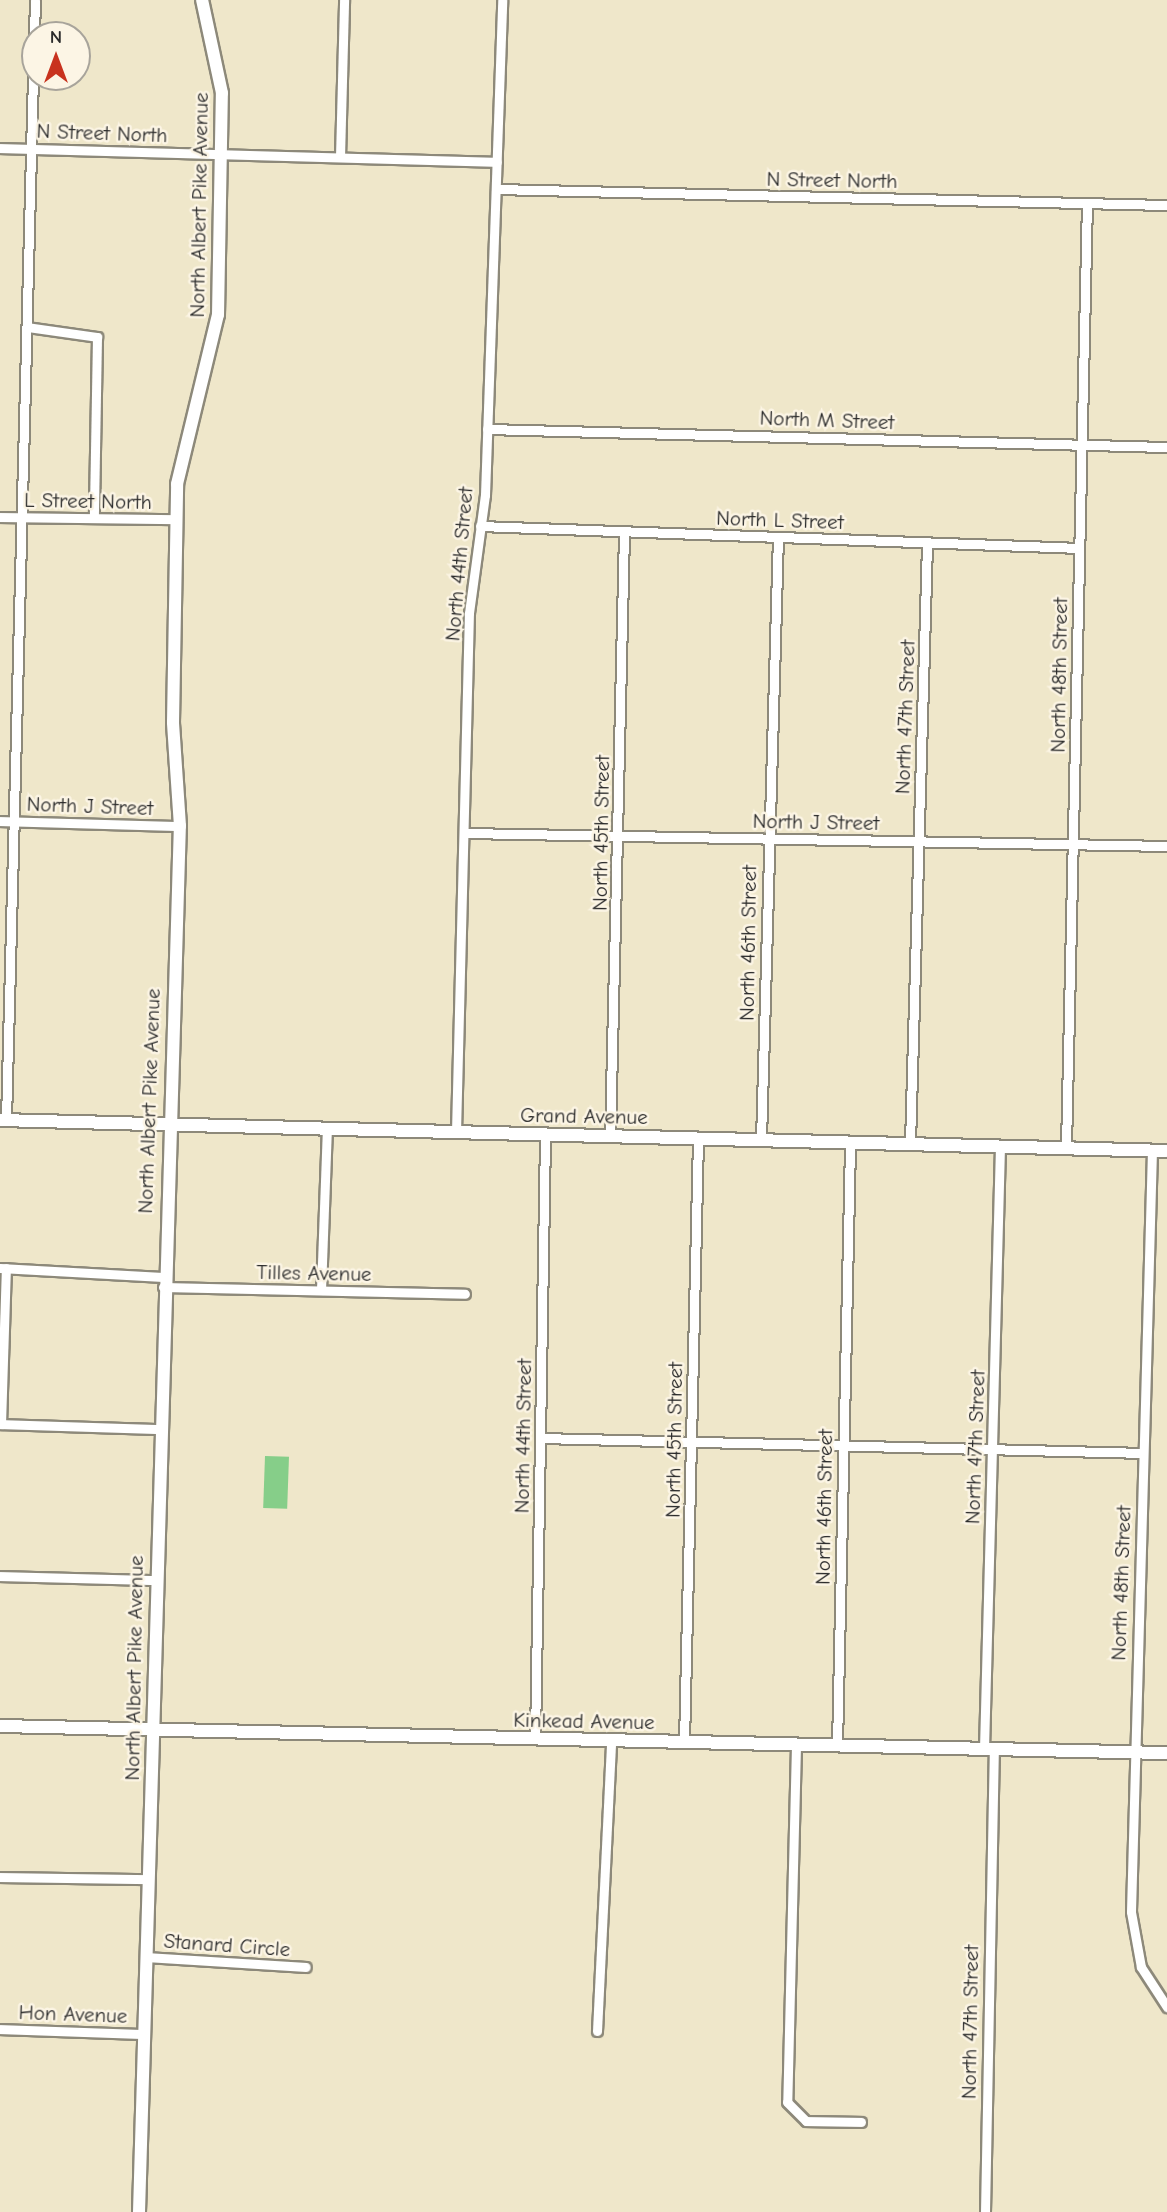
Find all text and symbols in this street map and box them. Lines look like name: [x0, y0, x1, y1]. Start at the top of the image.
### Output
north arrow: [21, 21, 91, 91]
text: N: [50, 26, 62, 48]
street label: North Albert Pike Avenue: [184, 92, 214, 318]
street label: N Street North: [36, 118, 168, 148]
street label: N Street North: [766, 166, 898, 194]
street label: North M Street: [759, 405, 895, 435]
street label: North 44th Street: [440, 486, 478, 642]
street label: L Street North: [24, 487, 152, 515]
street label: North L Street: [716, 505, 844, 535]
street label: North 48th Street: [1045, 597, 1073, 753]
street label: North 47th Street: [890, 639, 920, 795]
street label: North 45th Street: [587, 755, 615, 911]
street label: North J Street: [26, 791, 154, 821]
street label: North J Street: [752, 808, 880, 836]
street label: North 46th Street: [734, 865, 762, 1021]
street label: North Albert Pike Avenue: [132, 988, 166, 1214]
street label: Grand Avenue: [520, 1102, 648, 1130]
street label: Tilles Avenue: [256, 1259, 372, 1287]
street label: North 44th Street: [509, 1358, 537, 1514]
street label: North 45th Street: [660, 1362, 688, 1518]
street label: North 47th Street: [960, 1369, 990, 1525]
street label: North 46th Street: [810, 1429, 838, 1585]
street label: North 48th Street: [1106, 1505, 1136, 1661]
street label: North Albert Pike Avenue: [119, 1555, 149, 1781]
street label: Kinkead Avenue: [513, 1707, 655, 1735]
street label: Stanard Circle: [163, 1928, 291, 1962]
street label: North 47th Street: [956, 1945, 984, 2099]
street label: Hon Avenue: [18, 2000, 128, 2028]

